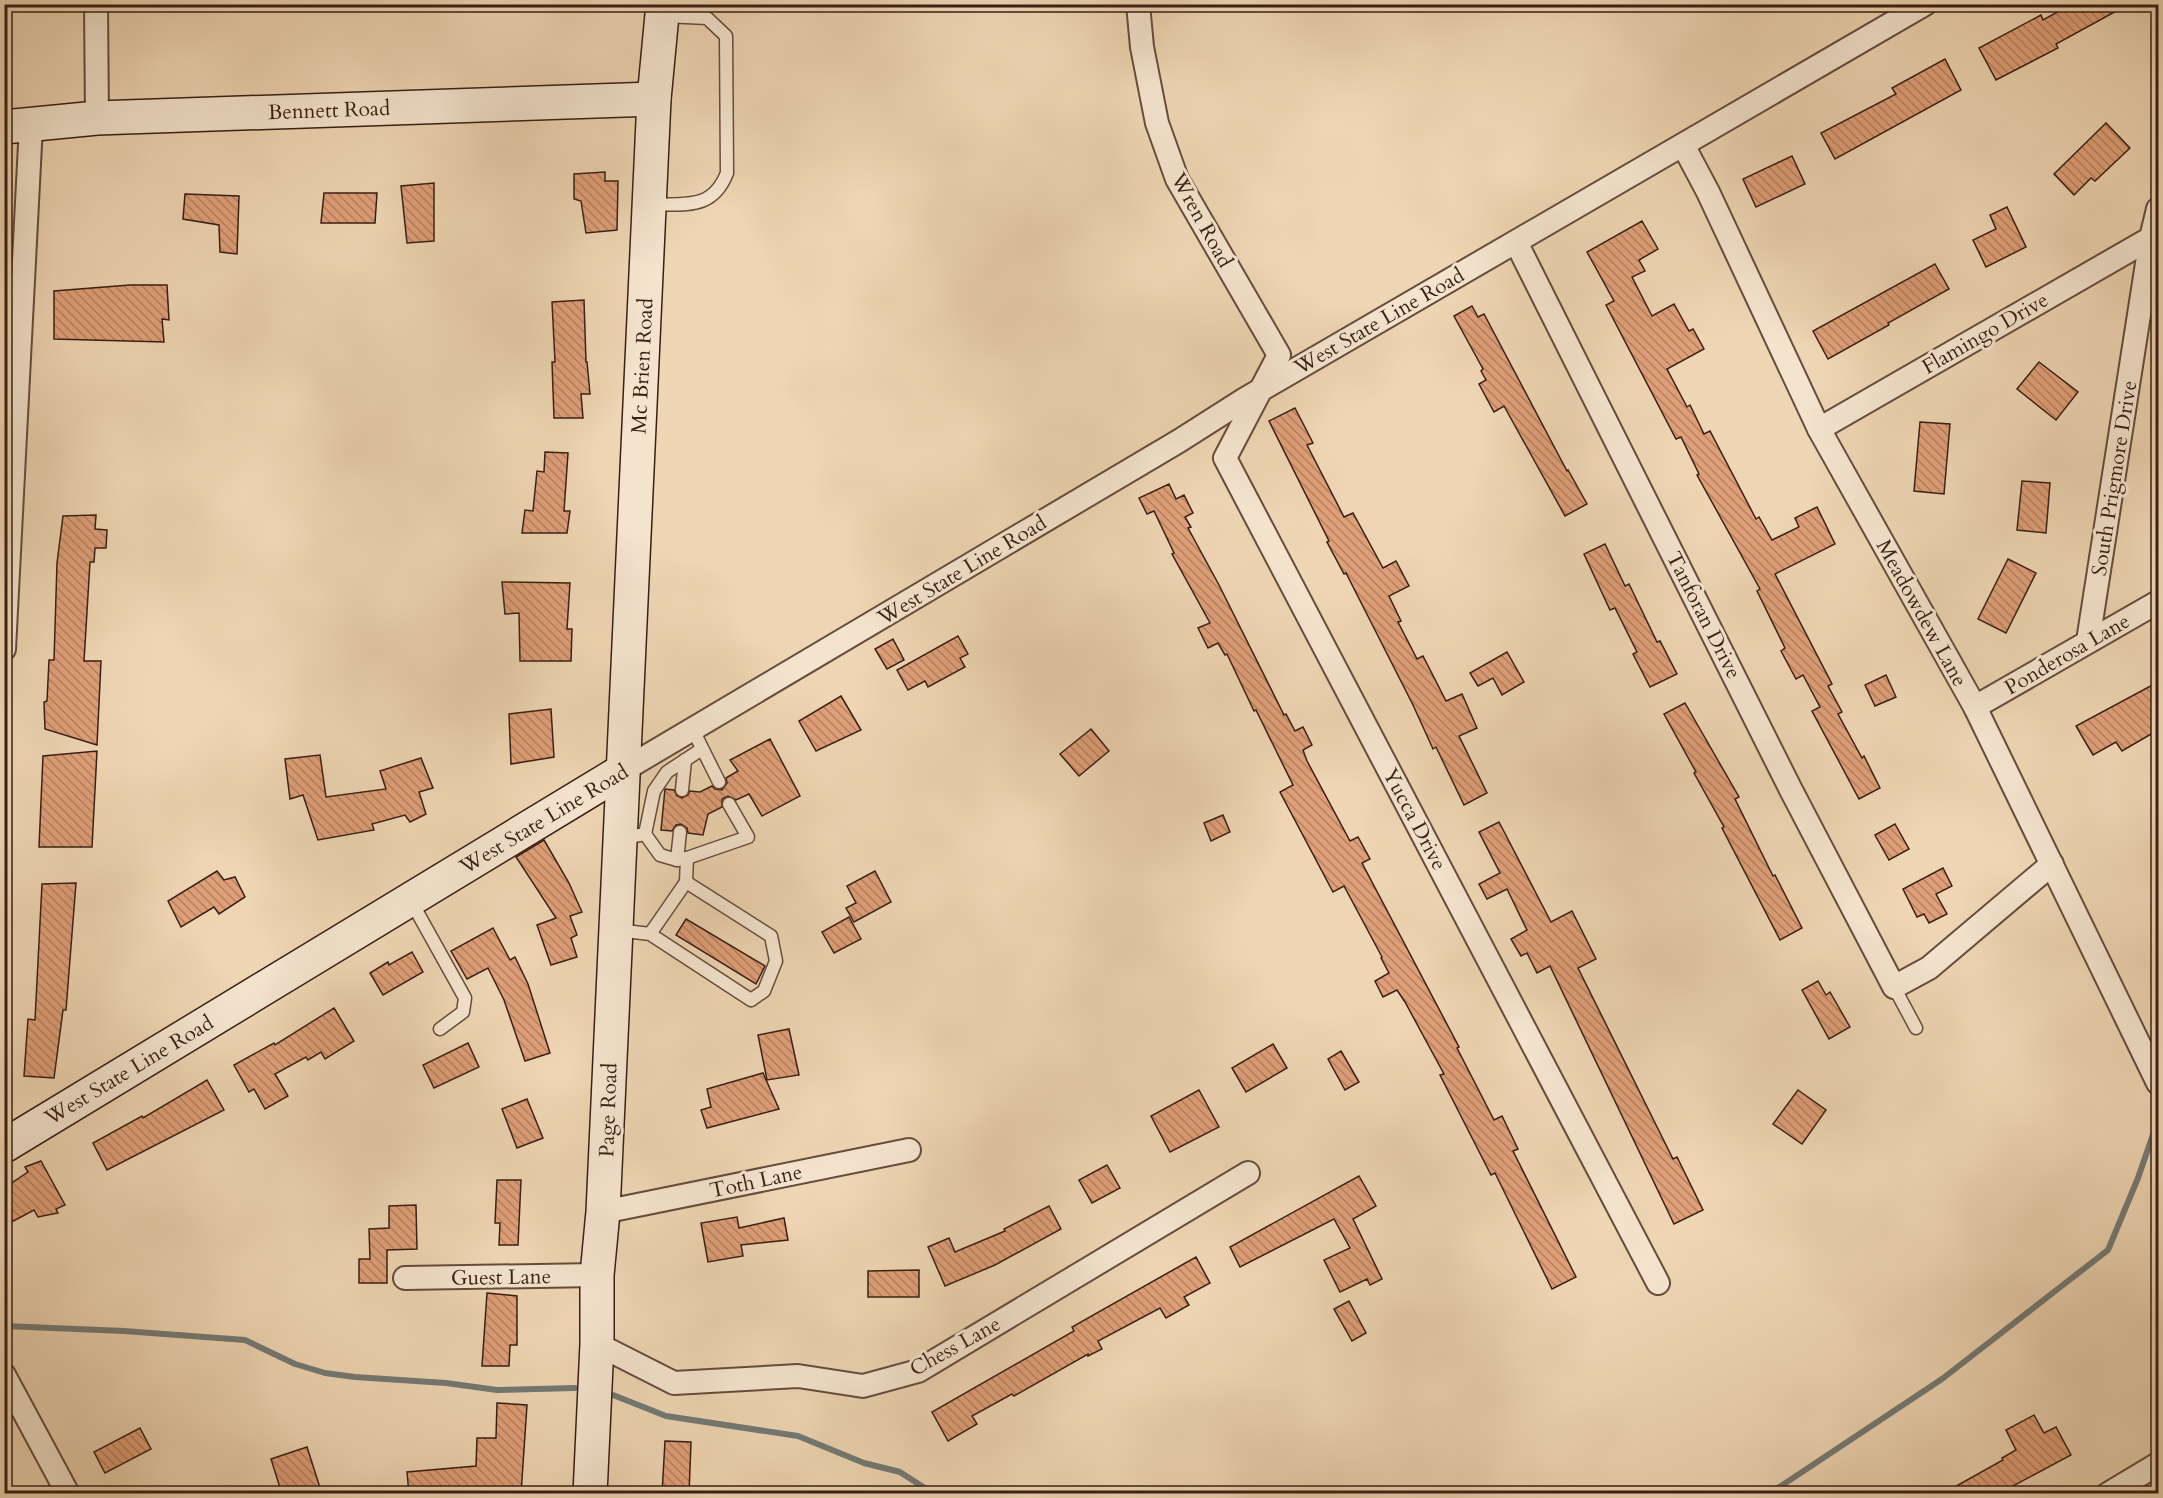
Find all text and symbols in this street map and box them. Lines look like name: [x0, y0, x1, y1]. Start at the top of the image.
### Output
street label: Bennett Road: [267, 94, 391, 127]
street label: Wren Road: [1163, 167, 1239, 273]
street label: West State Line Road: [1288, 261, 1470, 382]
street label: Flamingo Drive: [1917, 285, 2054, 381]
street label: Mc Brien Road: [624, 297, 661, 435]
street label: South Prigmore Drive: [2085, 378, 2144, 578]
street label: West State Line Road: [872, 509, 1052, 633]
street label: Meadowdew Lane: [1869, 534, 1974, 692]
street label: Tanforan Drive: [1659, 547, 1748, 684]
street label: Ponderosa Lane: [1999, 607, 2135, 702]
street label: West State Line Road: [454, 758, 634, 882]
street label: Yucca Drive: [1376, 763, 1454, 875]
street label: West State Line Road: [39, 1009, 219, 1133]
street label: Page Road: [592, 1062, 625, 1158]
street label: Toth Lane: [707, 1158, 805, 1205]
street label: Guest Lane: [451, 1262, 551, 1293]
street label: Chess Lane: [904, 1309, 1006, 1383]

